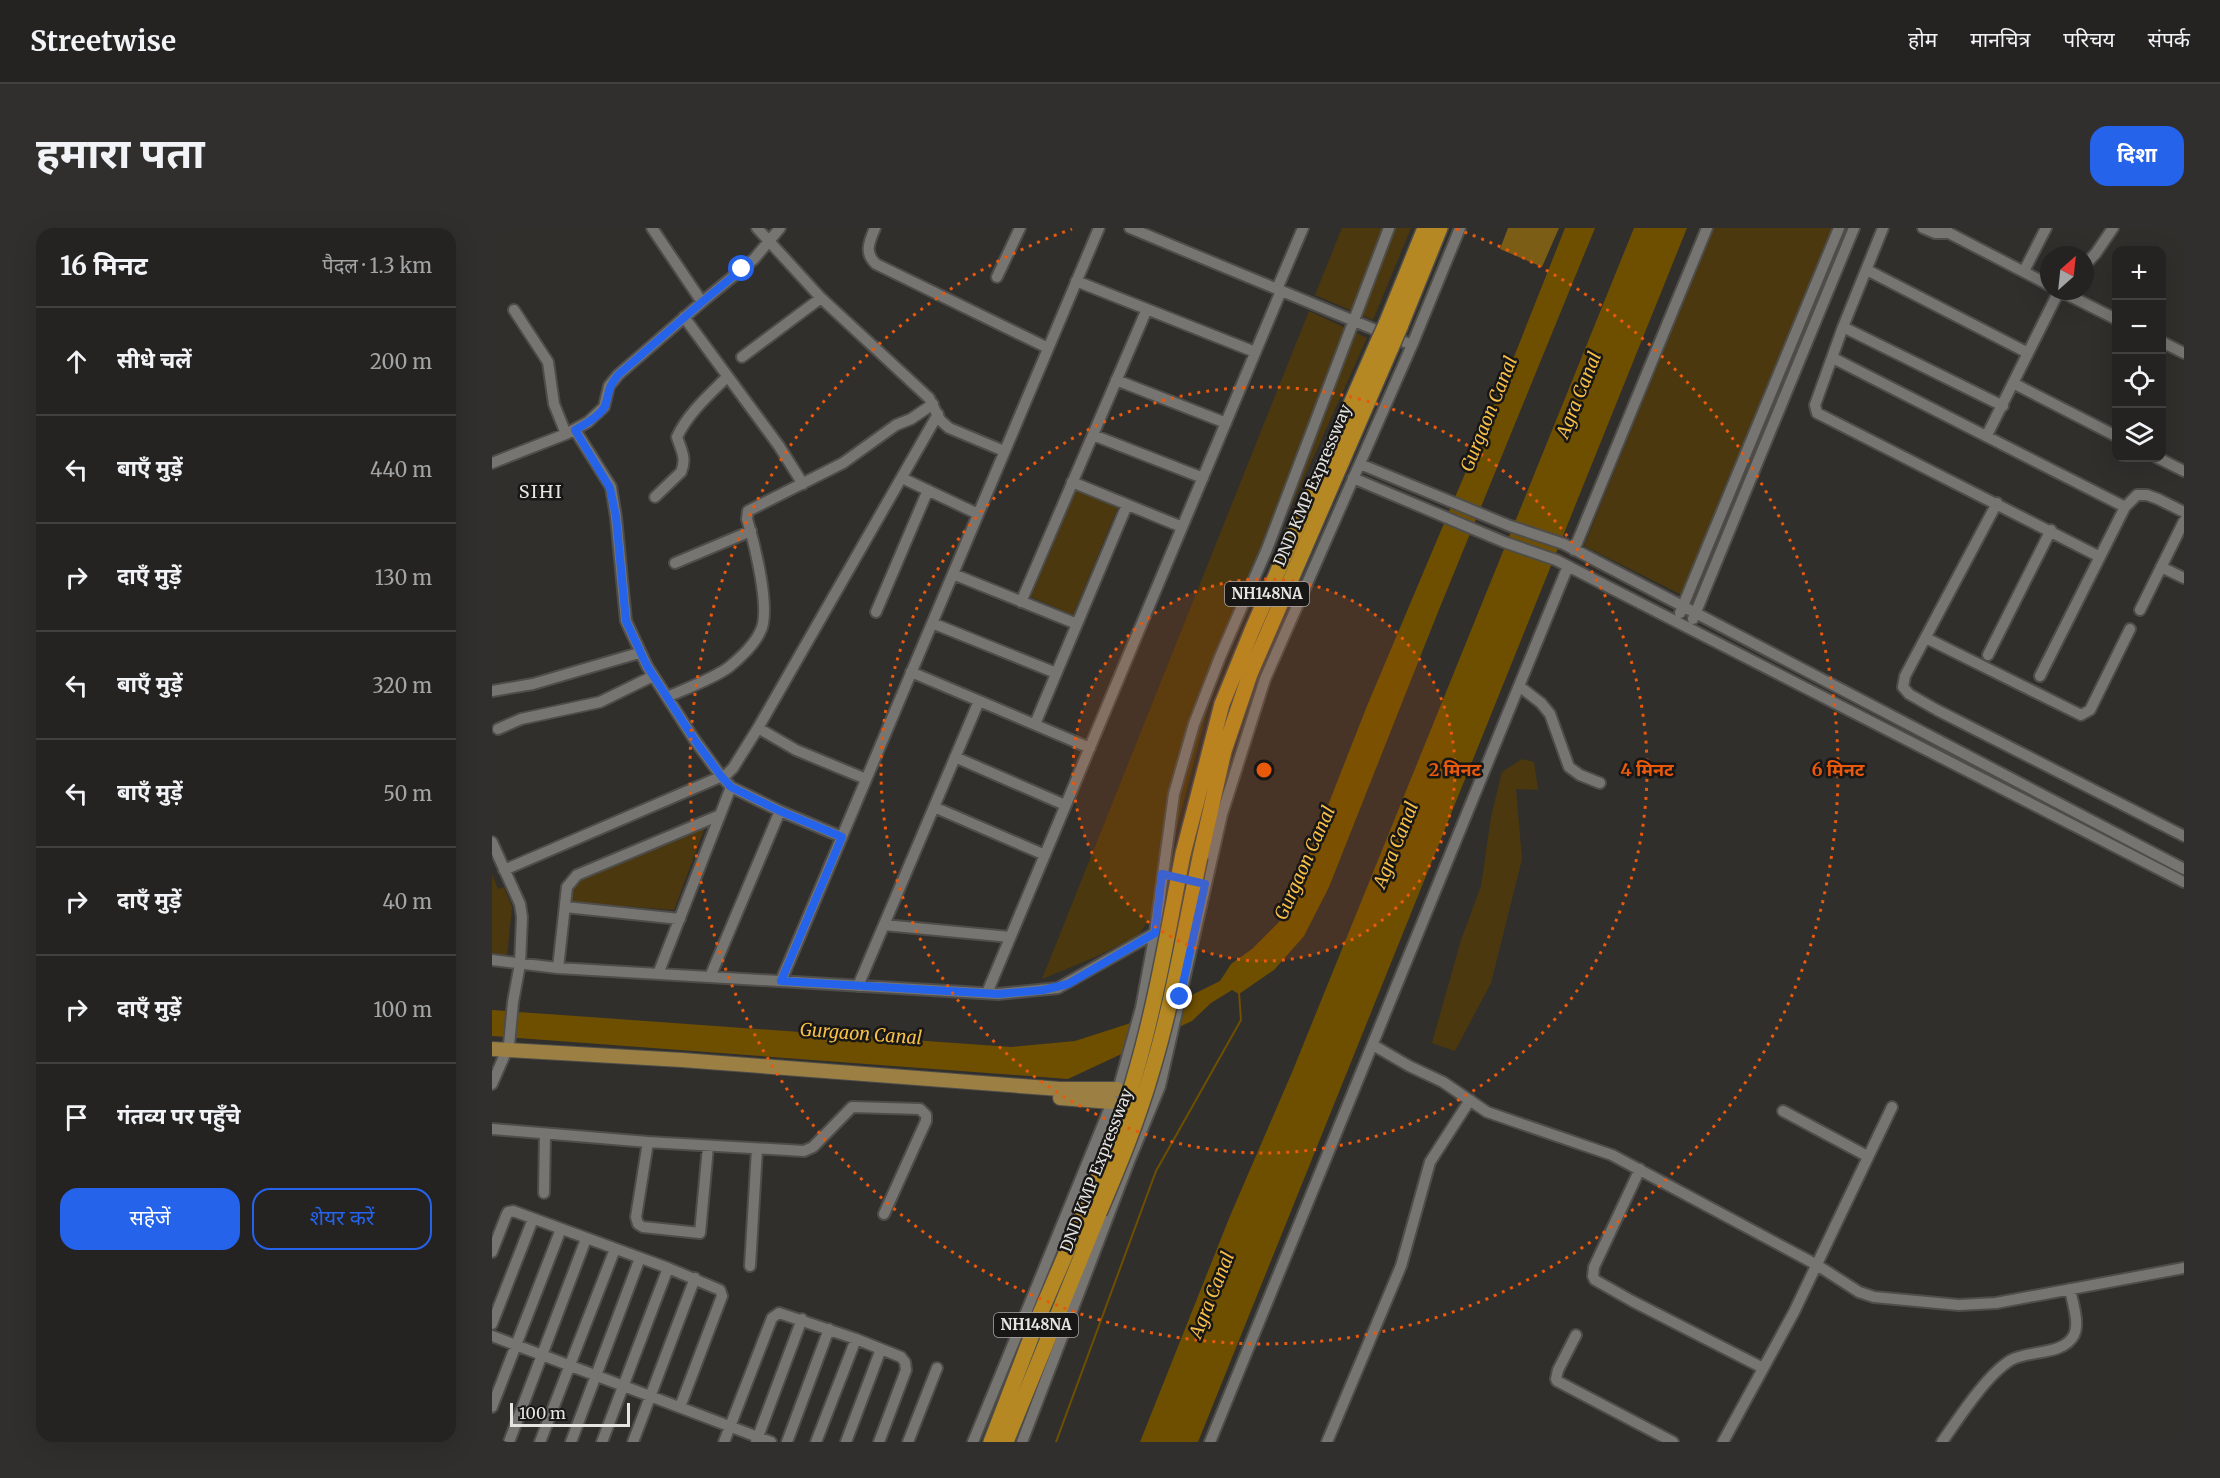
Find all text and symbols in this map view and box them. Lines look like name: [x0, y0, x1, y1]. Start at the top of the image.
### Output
text: Streetwise: [30, 23, 176, 59]
text: होम: [1908, 26, 1937, 53]
text: मानचित्र: [1970, 26, 2030, 53]
text: परिचय: [2063, 26, 2115, 53]
text: संपर्क: [2148, 26, 2190, 53]
button: दिशा: [2090, 126, 2184, 186]
text: हमारा पता: [36, 127, 205, 179]
north arrow: [2040, 246, 2094, 300]
map controls: [2112, 246, 2166, 462]
button: +: [2112, 246, 2166, 300]
text: 16 मिनट: [60, 249, 148, 282]
text: पैदल · 1.3 km: [322, 253, 432, 278]
route start: [728, 255, 754, 281]
button: −: [2112, 300, 2166, 354]
icon: ahead: [60, 345, 93, 378]
text: सीधे चलें: [117, 346, 192, 374]
water label: Agra Canal: [1550, 348, 1606, 443]
text: 200 m: [370, 349, 432, 374]
water label: Gurgaon Canal: [1455, 353, 1522, 475]
button: locate: [2112, 354, 2166, 408]
street label: DND KMP Expressway: [1269, 401, 1355, 569]
button: layers: [2112, 408, 2166, 462]
icon: left: [60, 453, 93, 486]
text: बाएँ मुड़ें: [117, 454, 183, 482]
text: 440 m: [370, 457, 432, 482]
district label: SIHI: [519, 480, 563, 503]
icon: right: [60, 561, 93, 594]
text: दाएँ मुड़ें: [117, 562, 181, 590]
text: 130 m: [375, 565, 432, 590]
road number: NH148NA: [1225, 582, 1309, 606]
icon: left: [60, 669, 93, 702]
text: बाएँ मुड़ें: [117, 670, 183, 698]
text: 320 m: [372, 673, 432, 698]
text: 2 मिनट: [1429, 758, 1482, 781]
text: 4 मिनट: [1620, 758, 1674, 781]
text: 6 मिनट: [1811, 758, 1865, 781]
centre of rings: [1254, 760, 1274, 780]
icon: left: [60, 777, 93, 810]
text: बाएँ मुड़ें: [117, 778, 183, 806]
text: 50 m: [383, 781, 432, 806]
water label: Agra Canal: [1367, 798, 1423, 893]
water label: Gurgaon Canal: [1269, 802, 1340, 923]
icon: right: [60, 885, 93, 918]
text: दाएँ मुड़ें: [117, 886, 181, 914]
text: 40 m: [382, 889, 432, 914]
route end: [1166, 983, 1192, 1009]
icon: right: [60, 993, 93, 1026]
text: दाएँ मुड़ें: [117, 994, 181, 1022]
text: 100 m: [373, 997, 432, 1022]
water label: Gurgaon Canal: [799, 1018, 923, 1049]
street label: DND KMP Expressway: [1056, 1085, 1137, 1255]
icon: arrive: [60, 1101, 93, 1134]
text: गंतव्य पर पहुँचे: [117, 1102, 241, 1130]
button: सहेजें: [60, 1188, 240, 1250]
button: शेयर करें: [252, 1188, 432, 1250]
water label: Agra Canal: [1183, 1248, 1239, 1343]
road number: NH148NA: [994, 1313, 1078, 1337]
scale bar: [510, 1400, 630, 1428]
text: 100 m: [519, 1403, 566, 1423]

